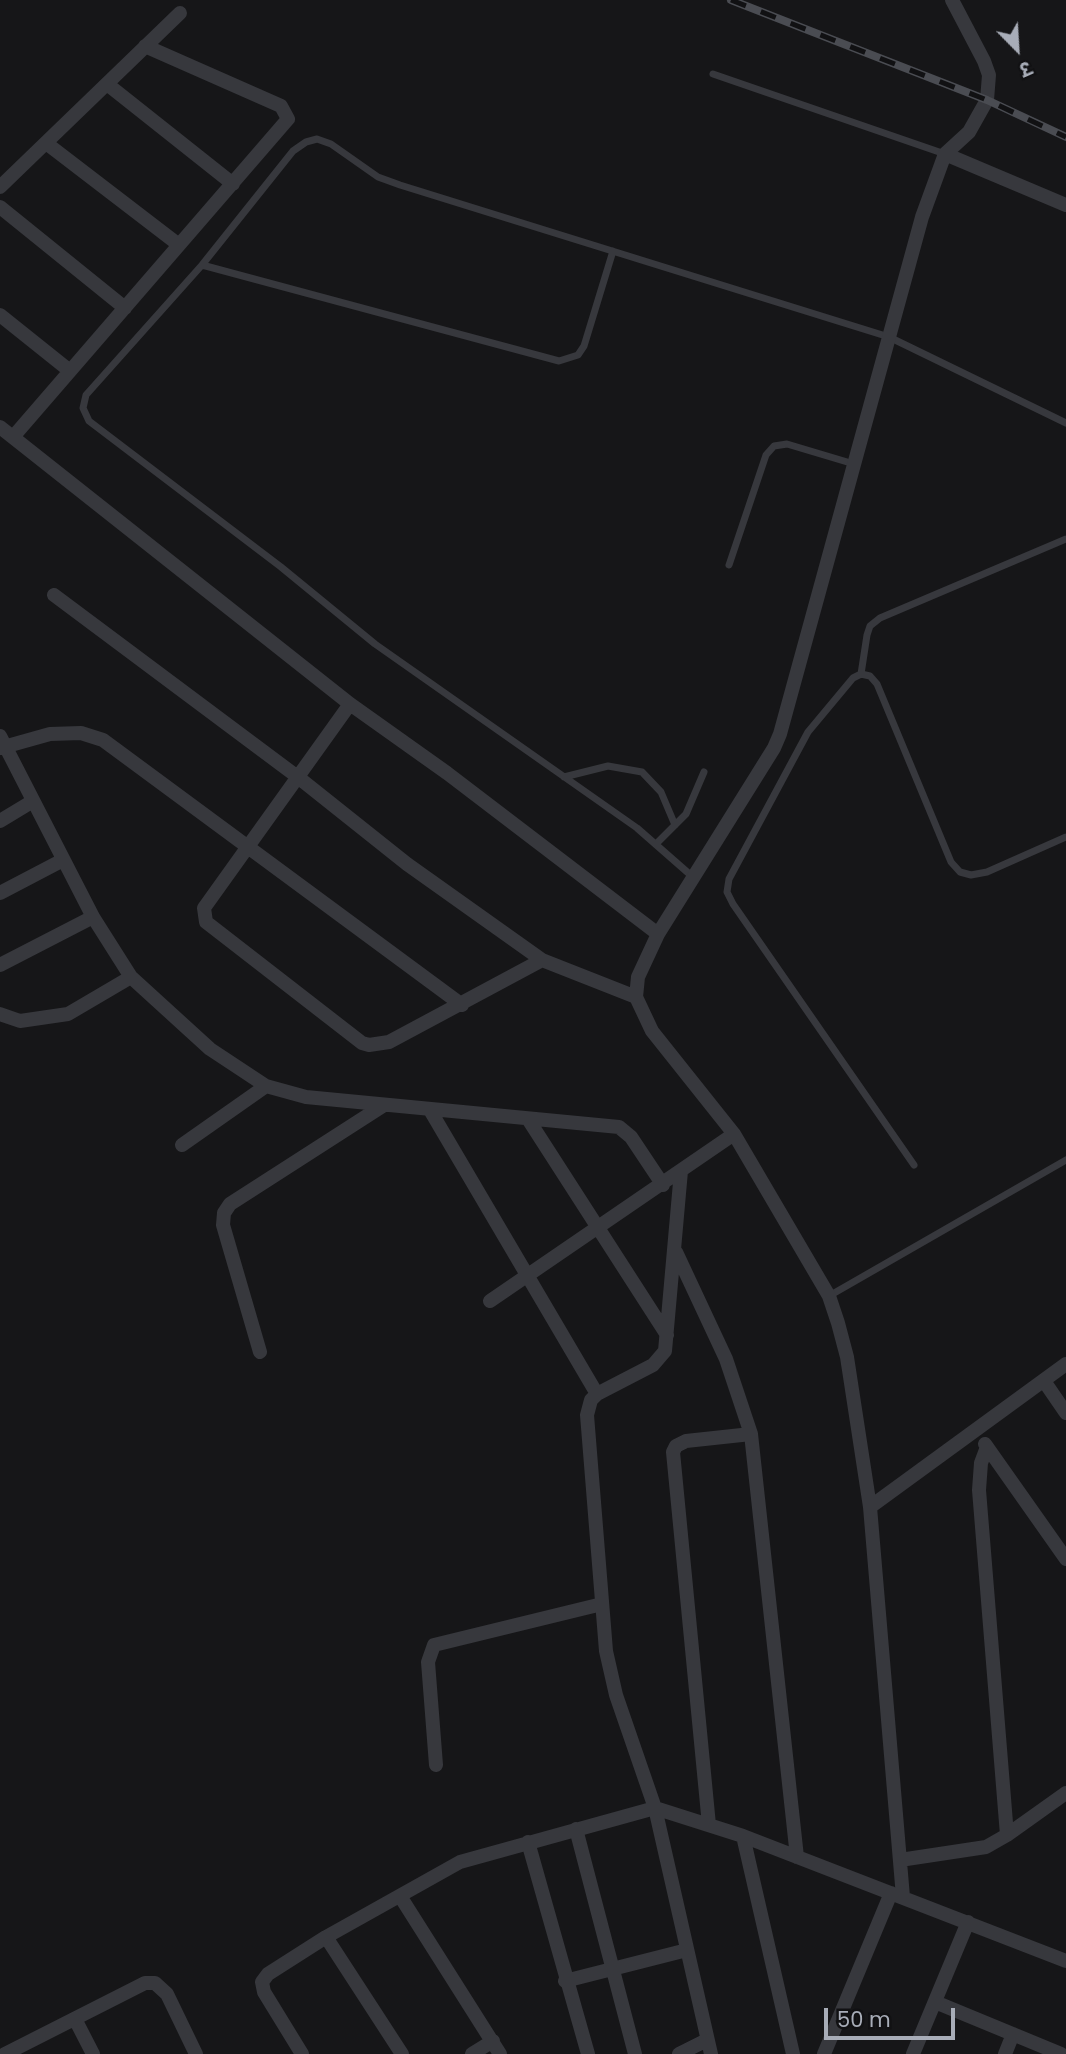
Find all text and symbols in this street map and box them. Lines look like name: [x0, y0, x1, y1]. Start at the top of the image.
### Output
north arrow: [982, 14, 1052, 84]
text: उ: [1015, 54, 1036, 83]
scale bar: [828, 1994, 959, 2038]
text: 50 m: [837, 2005, 891, 2034]

